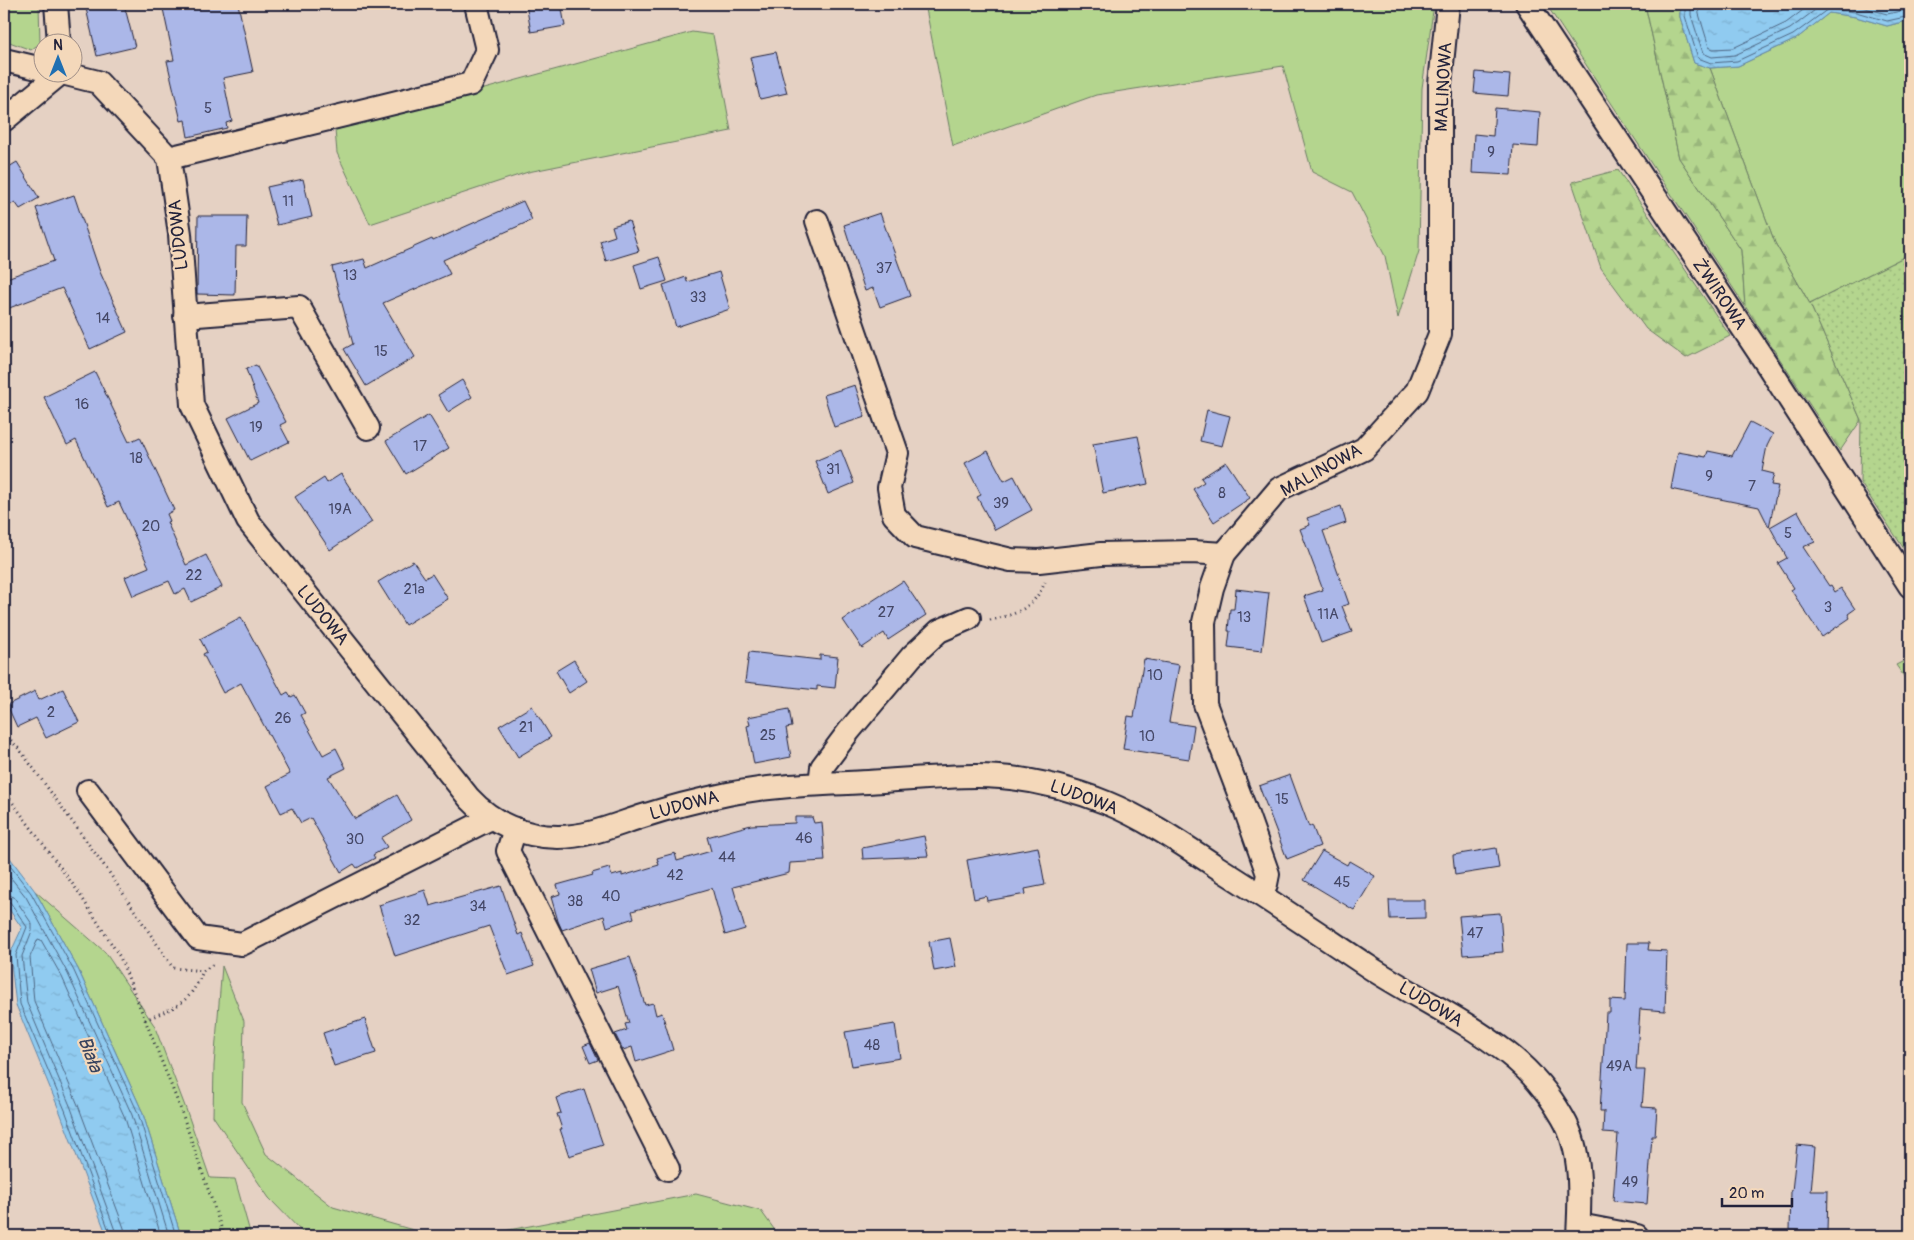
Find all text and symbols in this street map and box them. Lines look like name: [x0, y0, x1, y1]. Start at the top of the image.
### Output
north arrow: [32, 32, 82, 82]
text: N: [53, 37, 63, 54]
street label: MALINOWA: [1430, 41, 1457, 132]
house number: 5: [204, 99, 212, 118]
house number: 9: [1487, 143, 1495, 162]
house number: 11: [282, 192, 294, 211]
street label: LUDOWA: [163, 198, 194, 271]
street label: ŻWIROWA: [1687, 254, 1752, 335]
house number: 37: [876, 259, 892, 278]
house number: 13: [343, 266, 357, 285]
house number: 33: [690, 288, 706, 307]
house number: 14: [96, 309, 111, 328]
house number: 15: [374, 342, 388, 361]
house number: 16: [75, 395, 89, 414]
house number: 19: [249, 418, 263, 437]
house number: 17: [413, 437, 427, 456]
street label: MALINOWA: [1277, 439, 1366, 502]
house number: 18: [129, 449, 143, 468]
house number: 31: [826, 460, 840, 479]
house number: 9: [1705, 467, 1713, 486]
house number: 7: [1748, 477, 1756, 496]
house number: 8: [1218, 484, 1226, 503]
house number: 39: [993, 494, 1009, 513]
house number: 19A: [328, 500, 352, 519]
house number: 20: [142, 517, 160, 536]
house number: 5: [1784, 524, 1792, 543]
house number: 22: [186, 566, 202, 585]
house number: 21a: [403, 580, 425, 599]
street label: LUDOWA: [291, 581, 354, 650]
house number: 3: [1824, 598, 1832, 617]
house number: 27: [878, 603, 894, 622]
house number: 11A: [1317, 605, 1339, 624]
house number: 13: [1237, 608, 1251, 627]
house number: 10: [1147, 666, 1163, 685]
house number: 2: [47, 703, 55, 722]
house number: 26: [274, 709, 292, 728]
house number: 21: [519, 718, 533, 737]
house number: 25: [760, 726, 776, 745]
house number: 10: [1139, 727, 1155, 746]
street label: LUDOWA: [1047, 775, 1121, 820]
street label: LUDOWA: [647, 785, 722, 826]
house number: 15: [1275, 790, 1289, 809]
house number: 46: [795, 829, 813, 848]
house number: 30: [346, 830, 364, 849]
house number: 44: [718, 848, 736, 867]
house number: 42: [666, 866, 684, 885]
house number: 45: [1334, 873, 1350, 892]
house number: 40: [602, 887, 620, 906]
house number: 38: [567, 892, 583, 911]
house number: 34: [469, 897, 487, 916]
house number: 32: [404, 911, 420, 930]
house number: 47: [1467, 924, 1483, 943]
street label: LUDOWA: [1394, 976, 1467, 1033]
water label: Biała: [72, 1033, 108, 1077]
house number: 48: [864, 1036, 881, 1055]
house number: 49A: [1606, 1057, 1632, 1076]
house number: 49: [1622, 1173, 1638, 1192]
scale bar: [1722, 1175, 1792, 1207]
text: 20 m: [1729, 1184, 1764, 1203]

